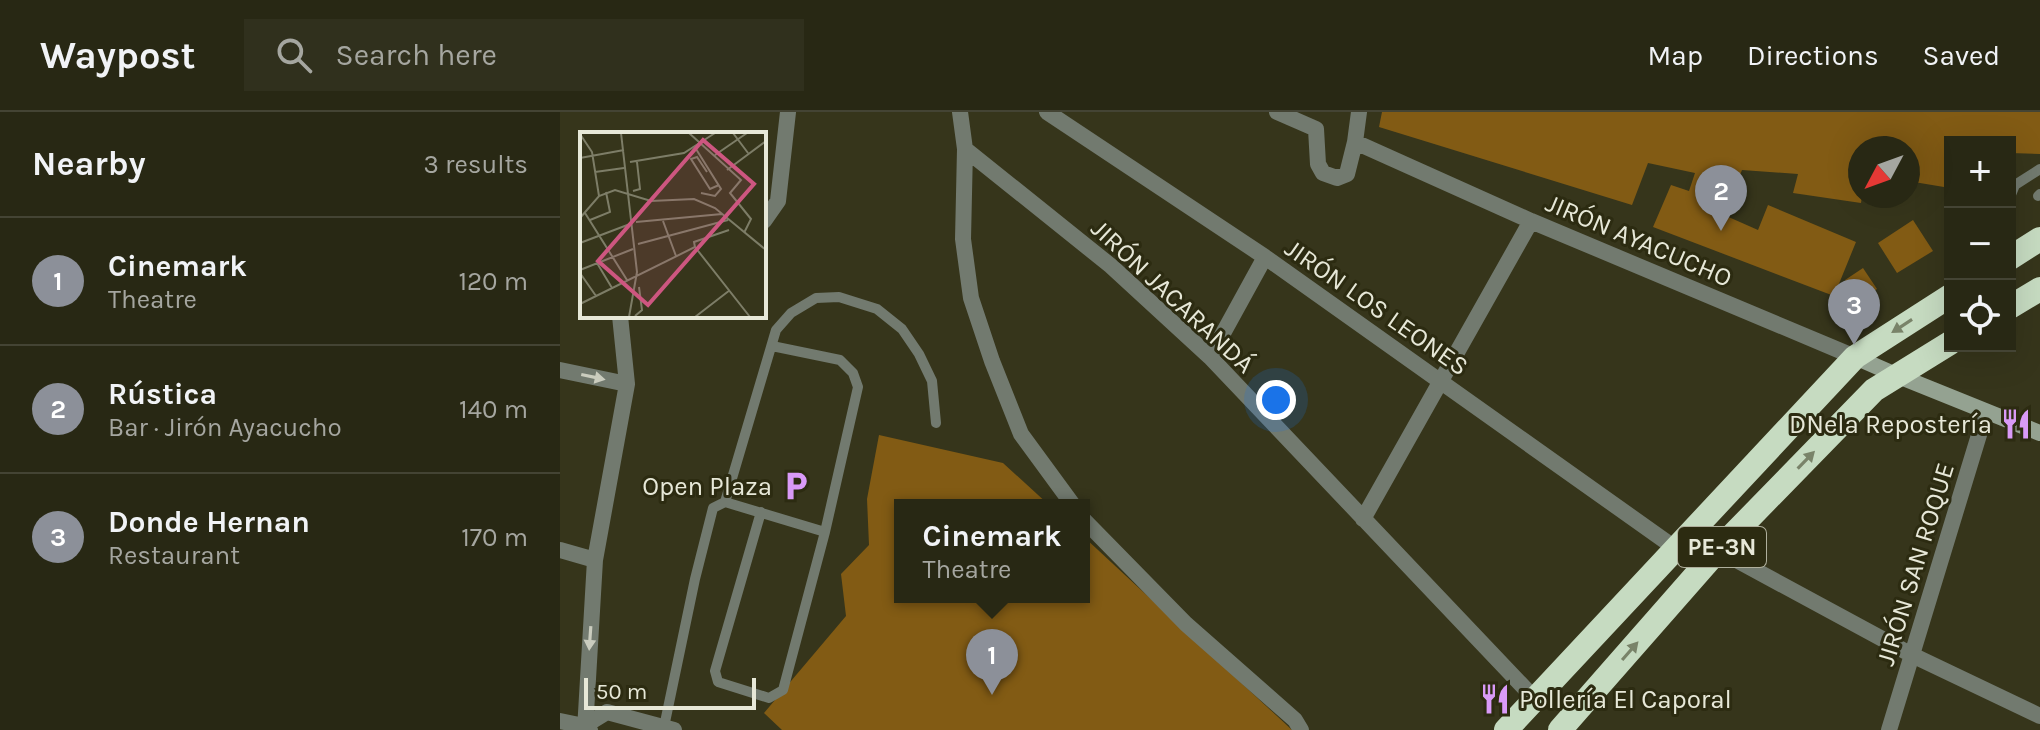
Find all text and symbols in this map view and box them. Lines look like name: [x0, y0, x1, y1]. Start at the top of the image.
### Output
search box: [244, 19, 804, 91]
text: Waypost: [40, 33, 196, 78]
icon: search: [272, 33, 316, 77]
text: Search here: [336, 37, 497, 73]
text: Map: [1648, 39, 1703, 72]
text: Directions: [1747, 39, 1879, 72]
text: Saved: [1923, 39, 2000, 72]
inset map: [580, 132, 766, 318]
north arrow: [1848, 136, 1920, 208]
map controls: [1944, 136, 2016, 352]
button: +: [1944, 136, 2016, 208]
text: Nearby: [32, 144, 146, 184]
text: 3 results: [424, 149, 528, 180]
pin: 2: [1695, 165, 1747, 231]
street label: JIRÓN AYACUCHO: [1541, 186, 1737, 294]
button: −: [1944, 208, 2016, 280]
street label: JIRÓN JACARANDÁ: [1085, 212, 1261, 380]
street label: JIRÓN LOS LEONES: [1279, 232, 1475, 382]
text: Cinemark: [108, 248, 247, 284]
text: 1: [53, 266, 63, 297]
text: 120 m: [458, 266, 528, 297]
pin: 3: [1828, 279, 1880, 345]
button: locate: [1944, 280, 2016, 352]
text: Theatre: [108, 284, 197, 315]
one-way arrow: [1892, 319, 1913, 334]
one-way arrow: [581, 371, 606, 384]
text: Rústica: [108, 376, 217, 412]
your location: [1256, 380, 1296, 420]
text: 2: [50, 394, 66, 425]
text: 140 m: [459, 394, 528, 425]
restaurant icon: DNela Repostería: [1999, 407, 2033, 441]
place label: DNela Repostería: [1789, 409, 1992, 440]
text: Bar · Jirón Ayacucho: [108, 412, 342, 443]
one-way arrow: [1797, 451, 1815, 470]
street label: JIRÓN SAN ROQUE: [1869, 459, 1961, 669]
parking icon: Open Plaza: [779, 469, 813, 503]
place label: Open Plaza: [642, 471, 772, 502]
popup: [894, 499, 1090, 603]
text: Donde Hernan: [108, 504, 310, 540]
text: Cinemark: [923, 518, 1061, 554]
text: 3: [50, 522, 66, 553]
text: 170 m: [461, 522, 528, 553]
road number: PE-3N: [1678, 527, 1766, 567]
text: Restaurant: [108, 540, 240, 571]
text: Theatre: [923, 554, 1011, 585]
one-way arrow: [583, 626, 596, 651]
pin: 1: [966, 629, 1018, 695]
one-way arrow: [1621, 641, 1638, 661]
scale bar: [584, 674, 756, 710]
text: 50 m: [596, 679, 647, 705]
restaurant icon: Pollería El Caporal: [1478, 682, 1512, 716]
place label: Pollería El Caporal: [1519, 684, 1732, 715]

